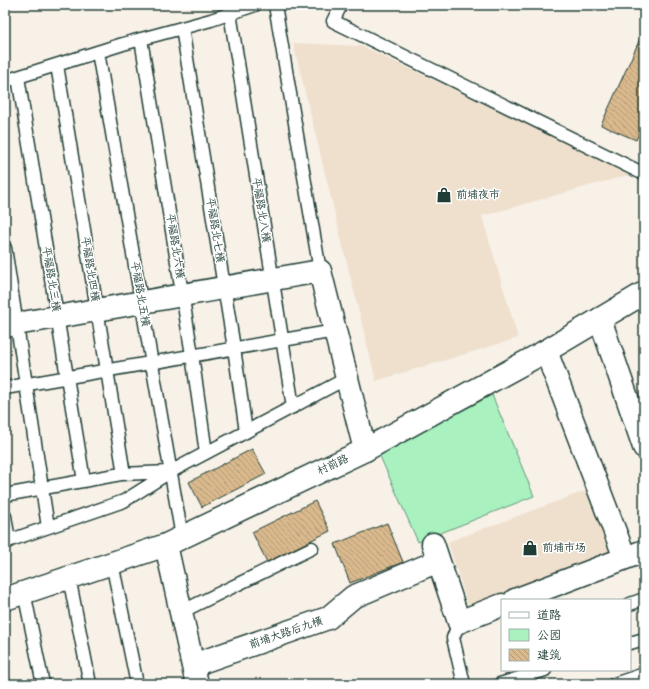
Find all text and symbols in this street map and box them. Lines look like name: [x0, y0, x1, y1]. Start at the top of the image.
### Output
street label: 平福路北八横: [247, 176, 275, 244]
shop icon: 前埔夜市: [435, 186, 453, 204]
place label: 前埔夜市: [456, 186, 500, 204]
street label: 平福路北七横: [201, 196, 229, 264]
street label: 平福路北六横: [161, 212, 189, 280]
street label: 平福路北四横: [76, 235, 104, 303]
street label: 平福路北三横: [37, 245, 65, 313]
street label: 平福路北五横: [125, 260, 155, 328]
street label: 村前路: [314, 450, 352, 480]
shop icon: 前埔市场: [521, 539, 539, 557]
place label: 前埔市场: [542, 539, 586, 557]
legend: [501, 599, 631, 671]
text: 道路: [537, 606, 561, 625]
street label: 前埔大路后九横: [247, 612, 325, 654]
text: 公园: [537, 626, 561, 645]
text: 建筑: [537, 646, 561, 665]

